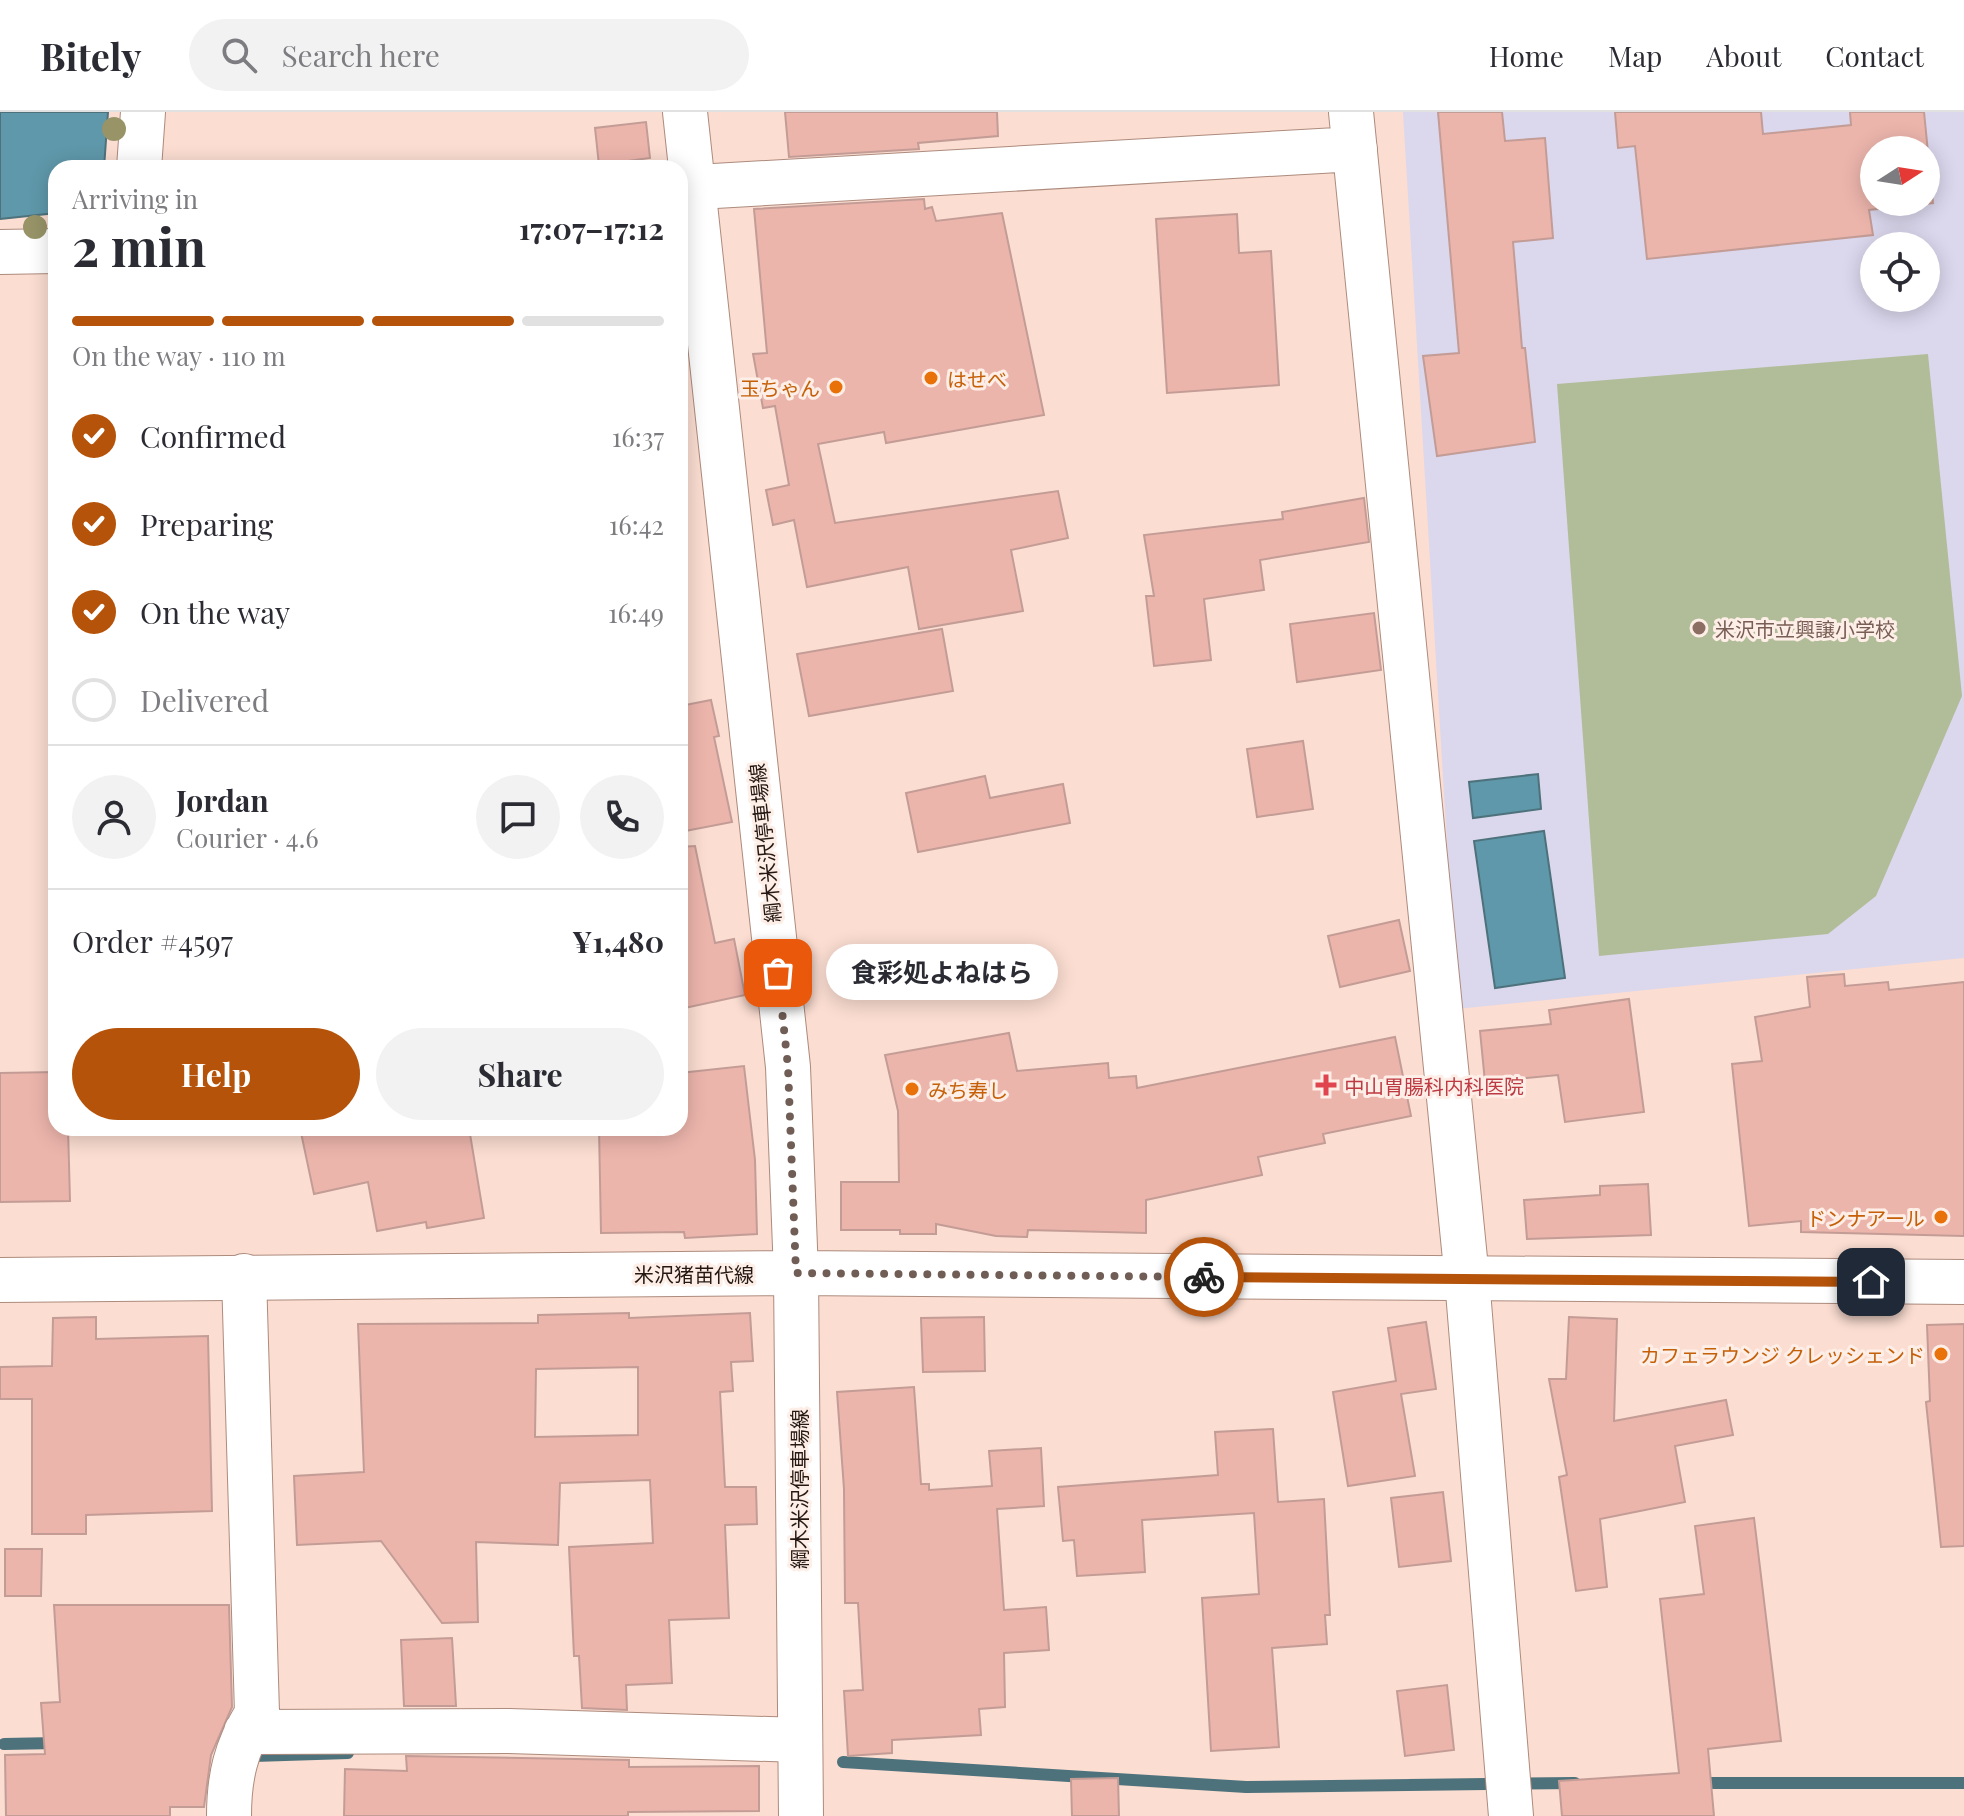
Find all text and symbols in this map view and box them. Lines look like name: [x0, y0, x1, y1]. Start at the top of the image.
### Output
search box: [189, 19, 749, 91]
text: Bitely: [40, 30, 141, 81]
icon: search: [217, 33, 261, 77]
text: Search here: [281, 35, 440, 75]
text: Home: [1489, 37, 1564, 74]
text: Map: [1608, 37, 1662, 74]
text: About: [1706, 37, 1781, 74]
text: Contact: [1825, 37, 1924, 74]
north arrow: [1860, 136, 1940, 216]
map controls: [1860, 136, 1940, 312]
text: Arriving in: [72, 181, 198, 216]
text: 17:07–17:12: [519, 208, 664, 248]
text: 2 min: [72, 211, 206, 280]
button: locate: [1860, 232, 1940, 312]
text: On the way · 110 m: [72, 338, 286, 373]
place label: はせべ: [947, 365, 1007, 392]
marker: はせべ: [922, 369, 940, 387]
place label: 玉ちゃん: [740, 374, 820, 401]
marker: 玉ちゃん: [827, 378, 845, 396]
icon: check: [72, 414, 116, 458]
text: Confirmed: [140, 416, 286, 456]
text: 16:37: [612, 419, 664, 454]
icon: check: [72, 502, 116, 546]
text: Preparing: [140, 504, 273, 544]
text: 16:42: [609, 507, 664, 542]
icon: check: [72, 590, 116, 634]
text: On the way: [140, 592, 290, 632]
text: 16:49: [608, 595, 664, 630]
place label: 米沢市立興譲小学校: [1715, 615, 1895, 642]
marker: 米沢市立興譲小学校: [1690, 619, 1708, 637]
text: Delivered: [140, 680, 269, 720]
street label: 綱木米沢停車場線: [742, 762, 786, 924]
button: person: [72, 775, 156, 859]
button: chat: [476, 775, 560, 859]
button: phone: [580, 775, 664, 859]
text: Jordan: [176, 780, 269, 820]
text: Courier · 4.6: [176, 820, 319, 855]
text: Order #4597: [72, 921, 233, 961]
text: ¥1,480: [572, 921, 664, 961]
pin: [744, 939, 812, 1007]
callout: 食彩処よねはら: [826, 945, 1058, 1001]
icon: bag: [756, 951, 800, 995]
text: 食彩処よねはら: [851, 954, 1033, 989]
button: Help: [72, 1028, 360, 1120]
button: Share: [376, 1028, 664, 1120]
place label: 中山胃腸科内科医院: [1344, 1072, 1524, 1099]
marker: 中山胃腸科内科医院: [1315, 1074, 1337, 1096]
place label: みち寿し: [928, 1076, 1008, 1103]
marker: みち寿し: [903, 1080, 921, 1098]
place label: ドンナアール: [1806, 1204, 1925, 1231]
marker: ドンナアール: [1932, 1208, 1950, 1226]
courier: [1164, 1237, 1244, 1317]
pin: [1837, 1248, 1905, 1316]
icon: bike: [1182, 1255, 1226, 1299]
street label: 米沢猪苗代線: [634, 1260, 754, 1287]
icon: home: [1849, 1260, 1893, 1304]
place label: カフェラウンジ クレッシェンド: [1640, 1341, 1925, 1368]
marker: カフェラウンジ クレッシェンド: [1932, 1345, 1950, 1363]
street label: 綱木米沢停車場線: [785, 1409, 812, 1569]

